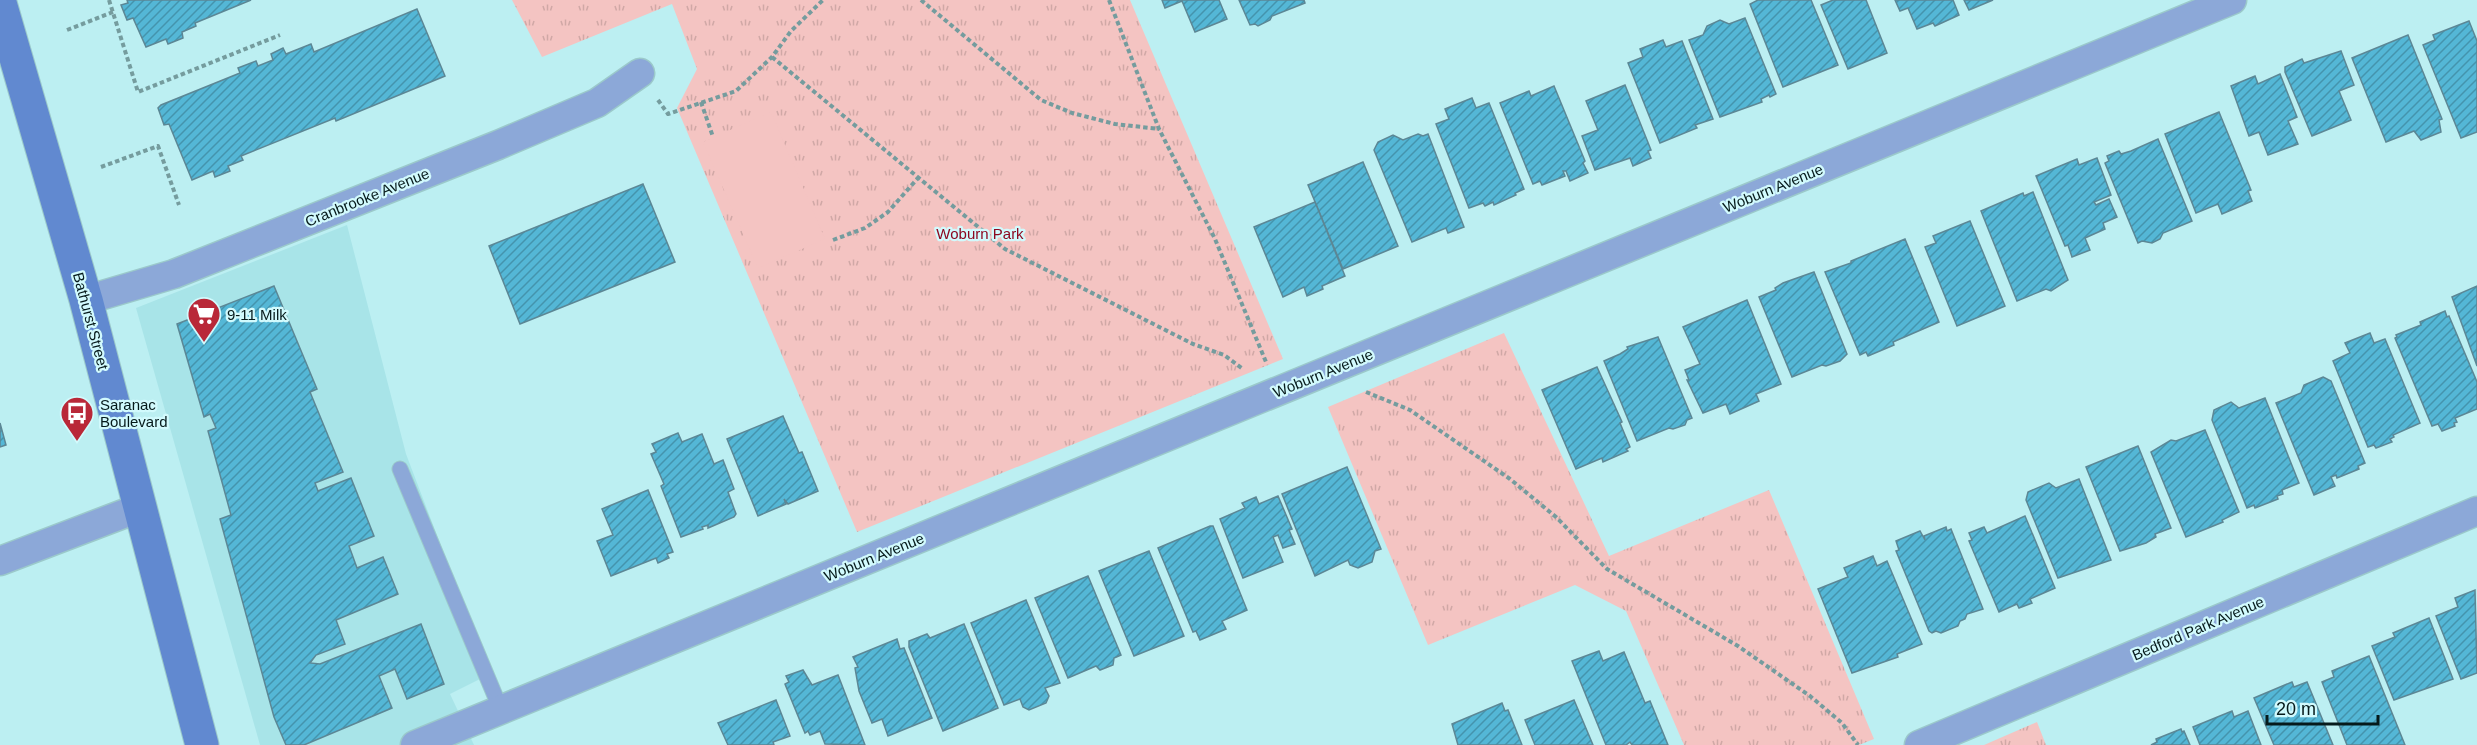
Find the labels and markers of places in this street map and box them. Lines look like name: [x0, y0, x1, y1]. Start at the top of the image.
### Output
supermarket icon: 9-11 Milk: [186, 296, 222, 343]
place label: 9-11 Milk: [227, 306, 287, 323]
bus stop icon: Saranac Boulevard: [59, 395, 95, 442]
place label: Saranac Boulevard: [100, 396, 168, 430]

